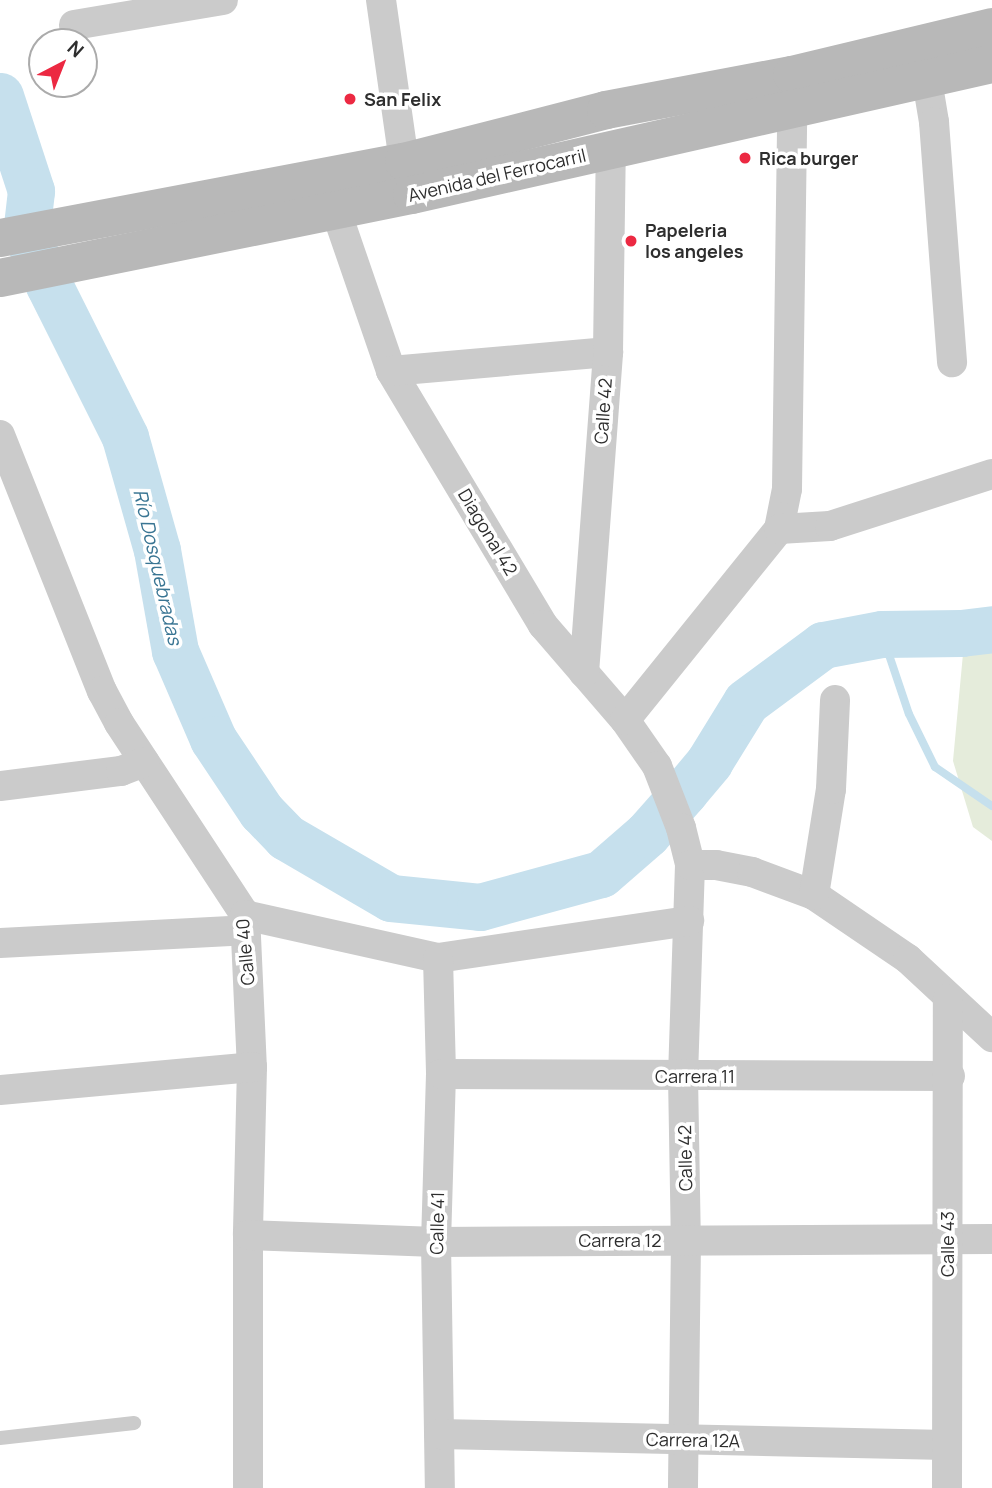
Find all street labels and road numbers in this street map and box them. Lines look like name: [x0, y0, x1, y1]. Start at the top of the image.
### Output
street label: Avenida del Ferrocarril: [406, 144, 588, 206]
street label: Calle 42: [590, 377, 616, 445]
street label: Diagonal 42: [454, 485, 522, 579]
street label: Calle 40: [231, 918, 259, 986]
street label: Carrera 11: [655, 1065, 735, 1087]
street label: Calle 42: [674, 1125, 696, 1191]
street label: Calle 41: [426, 1191, 448, 1255]
street label: Calle 43: [936, 1211, 958, 1277]
street label: Carrera 12: [578, 1229, 662, 1251]
street label: Carrera 12A: [646, 1428, 740, 1452]

